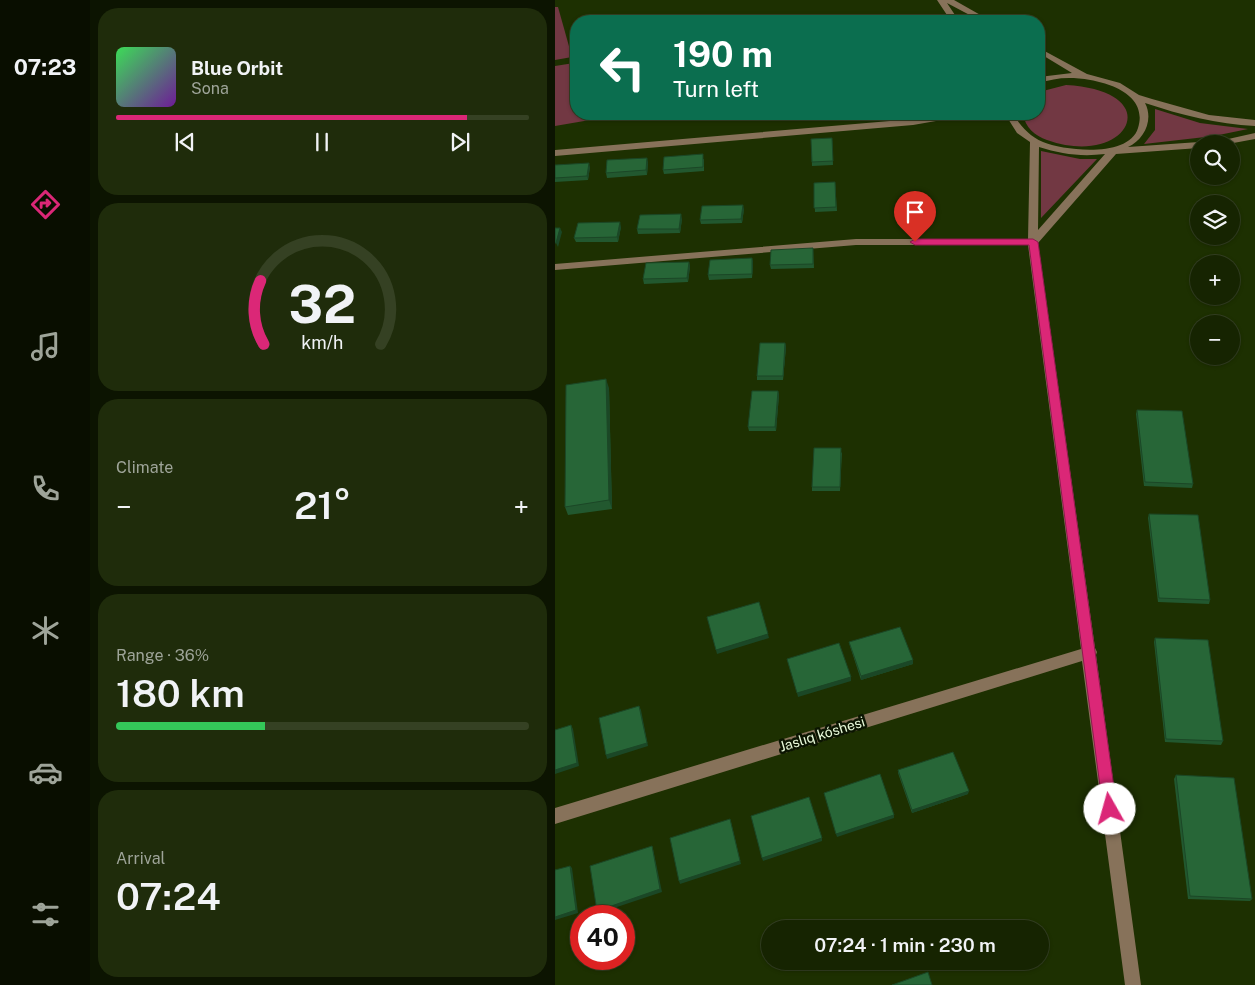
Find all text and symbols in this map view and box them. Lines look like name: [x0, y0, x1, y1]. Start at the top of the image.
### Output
text: 190 m: [673, 34, 773, 75]
icon: left: [590, 35, 655, 100]
text: 07:23: [14, 54, 76, 80]
text: Blue Orbit: [191, 57, 283, 79]
text: Turn left: [673, 76, 759, 102]
text: Sona: [191, 79, 229, 98]
icon: previous: [171, 128, 199, 156]
icon: pause: [308, 128, 336, 156]
icon: next: [446, 128, 474, 156]
map controls: [1190, 135, 1240, 365]
button: search: [1190, 135, 1240, 185]
icon: directions: [28, 187, 63, 222]
pin: [894, 191, 936, 242]
button: layers: [1190, 195, 1240, 245]
icon: arrive: [901, 198, 929, 226]
button: +: [1190, 255, 1240, 305]
text: 32: [289, 274, 356, 335]
button: −: [1190, 315, 1240, 365]
icon: music: [28, 329, 63, 364]
text: km/h: [301, 332, 344, 353]
text: Climate: [116, 458, 173, 477]
icon: phone: [28, 471, 63, 506]
text: 21°: [294, 483, 351, 528]
text: −: [116, 490, 132, 523]
text: +: [513, 490, 529, 523]
icon: climate: [28, 613, 63, 648]
text: Range · 36%: [116, 646, 209, 665]
text: 180 km: [116, 671, 245, 716]
street label: Jaslıq kóshesi: [777, 713, 867, 755]
icon: car: [28, 755, 63, 790]
position arrow: [1083, 782, 1135, 834]
text: Arrival: [116, 849, 165, 868]
text: 07:24: [116, 874, 221, 919]
icon: filters: [28, 897, 63, 932]
speed limit sign: 40: [570, 905, 635, 970]
text: 07:24 · 1 min · 230 m: [814, 934, 996, 956]

